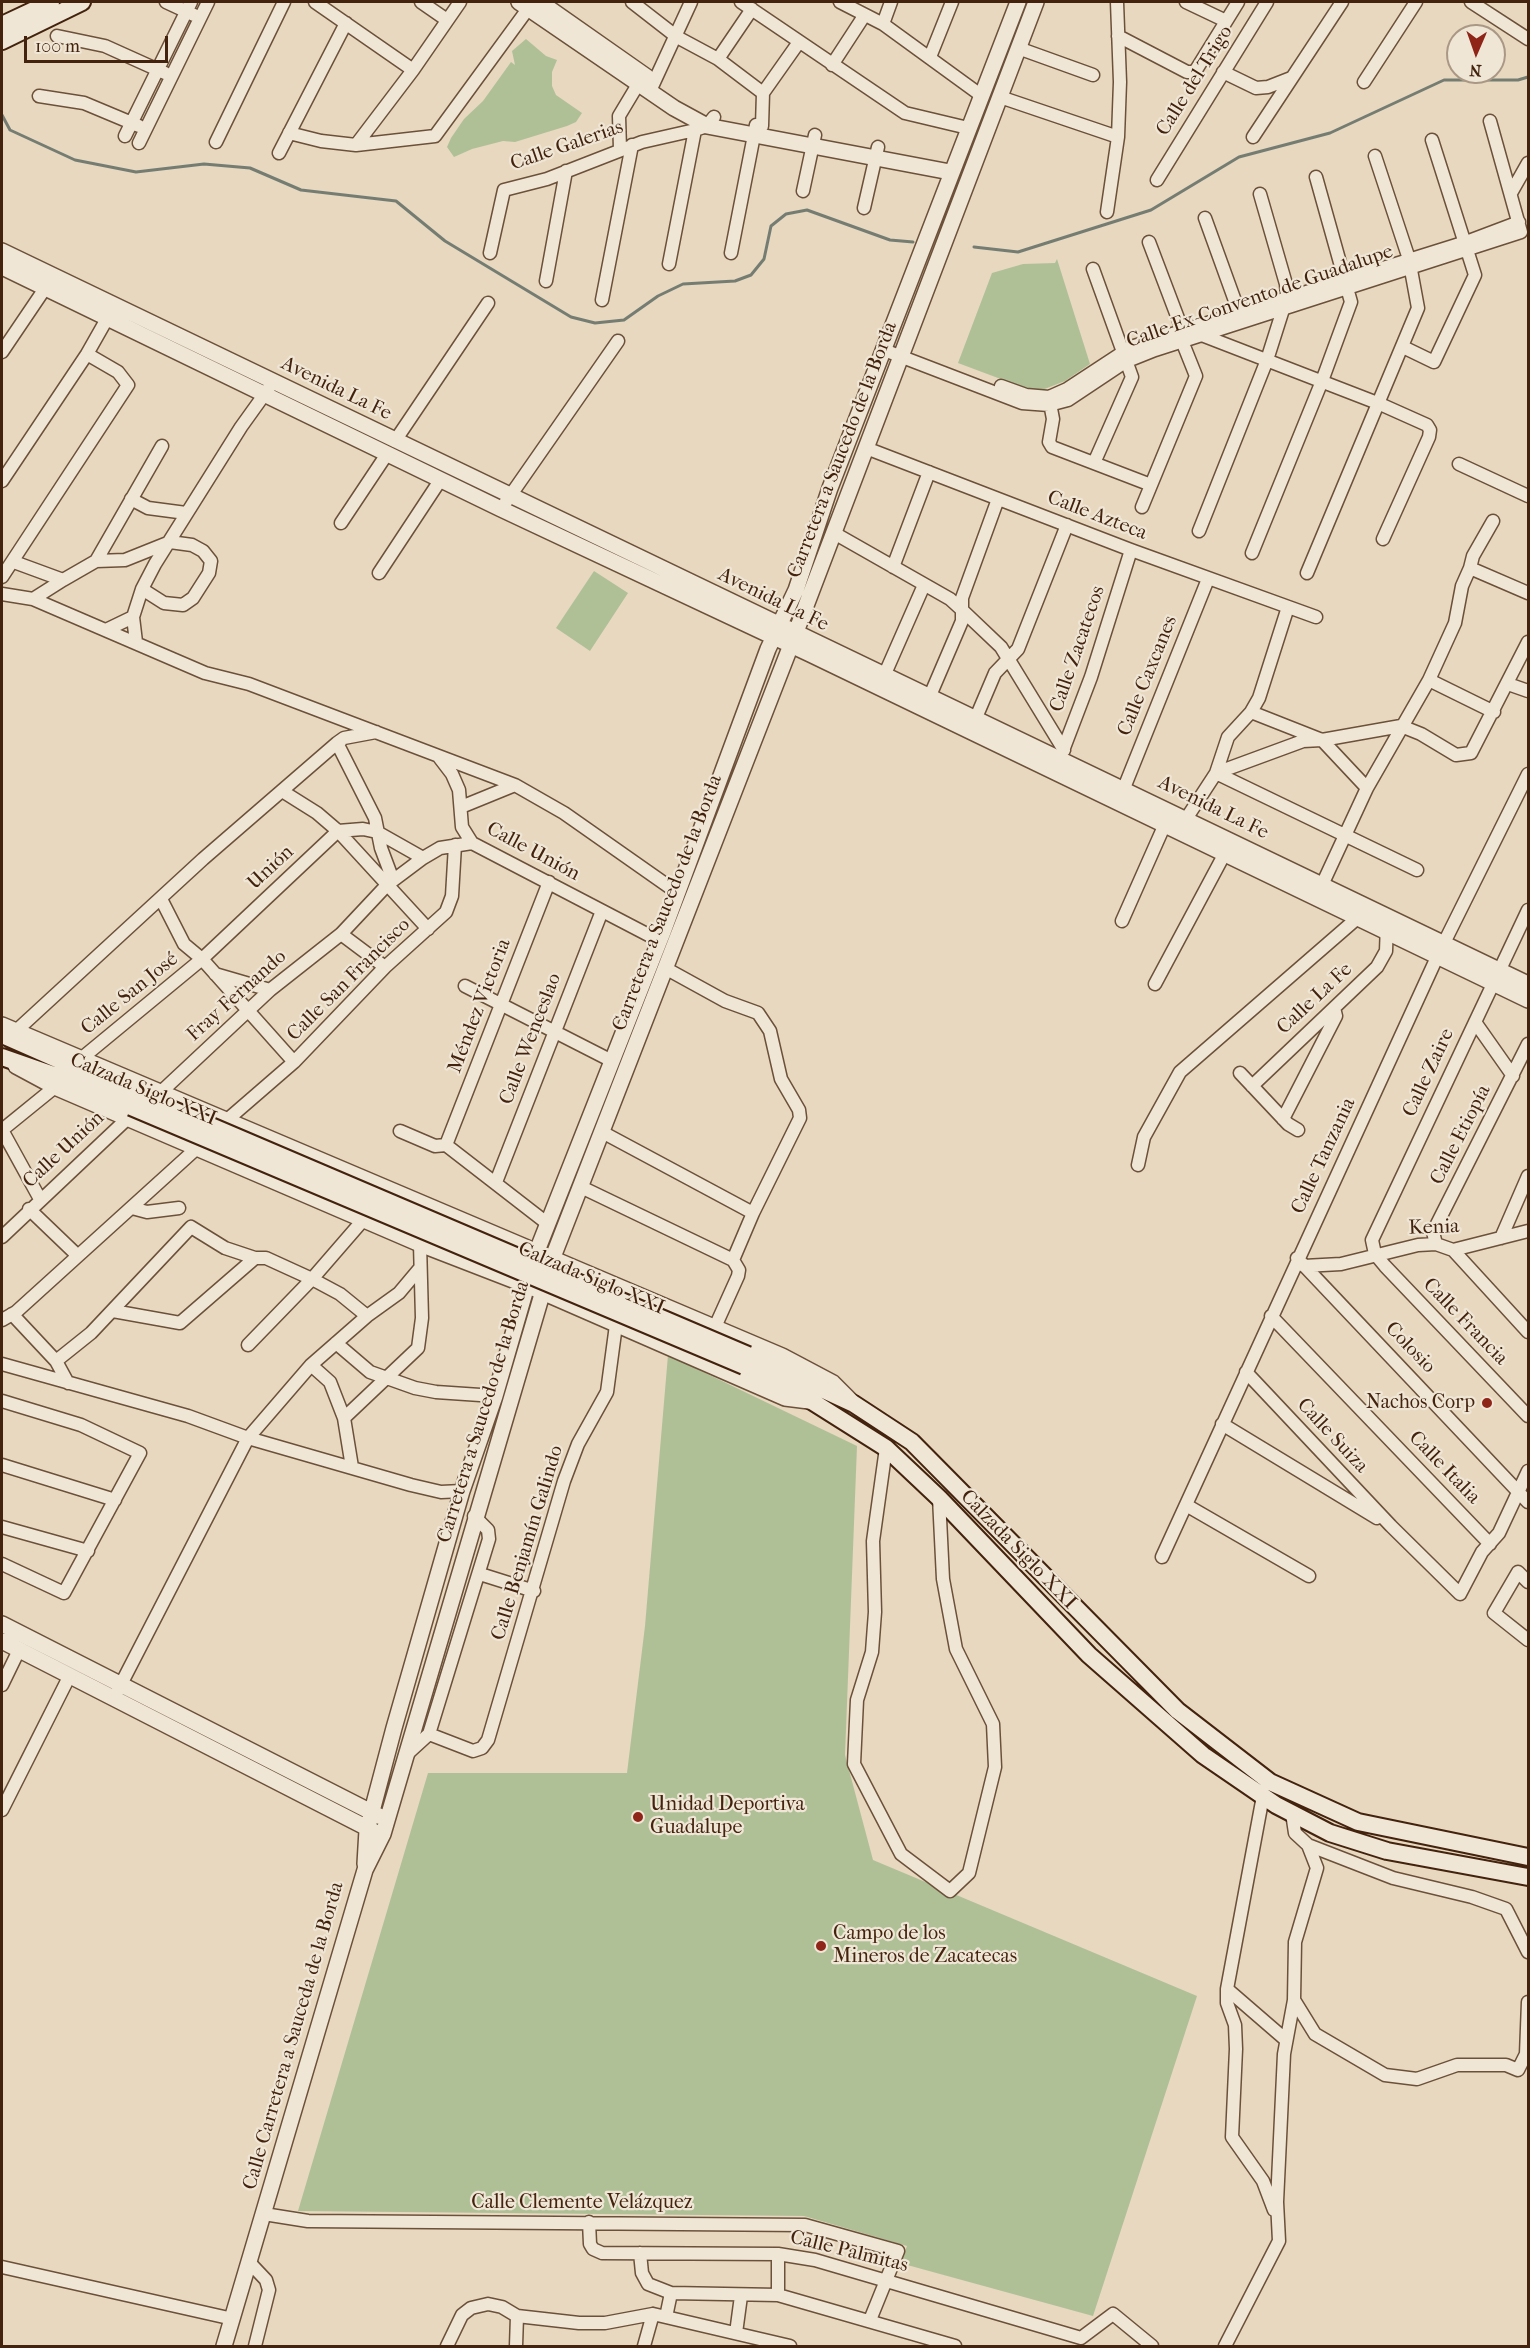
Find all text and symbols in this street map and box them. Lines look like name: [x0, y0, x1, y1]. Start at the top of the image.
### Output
street label: Calle del Trigo: [1152, 21, 1238, 141]
scale bar: [27, 24, 171, 62]
north arrow: [1446, 24, 1506, 84]
text: 100 m: [35, 36, 80, 57]
text: N: [1469, 61, 1482, 80]
street label: Calle Galerias: [508, 116, 626, 176]
street label: Calle Ex-Convento de Guadalupe: [1124, 240, 1396, 354]
street label: Carretera a Saucedo de la Borda: [783, 319, 903, 581]
street label: Avenida La Fe: [277, 352, 395, 426]
street label: Calle Azteca: [1044, 486, 1150, 546]
street label: Avenida La Fe: [714, 563, 832, 637]
street label: Calle Zacatecos: [1045, 583, 1111, 715]
street label: Calle Caxcanes: [1113, 612, 1183, 740]
street label: Avenida La Fe: [1154, 771, 1272, 845]
street label: Carretera a Saucedo de la Borda: [608, 772, 728, 1034]
street label: Calle Unión: [482, 817, 584, 887]
street label: Unión: [243, 841, 299, 895]
street label: Calle San Francisco: [282, 913, 416, 1047]
street label: Méndez Victoria: [443, 936, 517, 1076]
street label: Fray Fernando: [182, 945, 292, 1047]
street label: Calle San José: [77, 948, 183, 1040]
street label: Calle La Fe: [1272, 958, 1358, 1040]
street label: Calle Wenceslao: [495, 970, 567, 1108]
street label: Calle Zaire: [1398, 1025, 1460, 1121]
street label: Calzada Siglo XXI: [66, 1048, 220, 1132]
street label: Calle Etiopía: [1426, 1081, 1496, 1189]
street label: Calle Tanzania: [1287, 1094, 1361, 1218]
street label: Calle Unión: [18, 1106, 110, 1194]
street label: Kenia: [1408, 1215, 1460, 1241]
street label: Calzada Siglo XXI: [514, 1237, 668, 1321]
street label: Calle Francia: [1418, 1273, 1512, 1371]
street label: Carretera a Saucedo de la Borda: [433, 1278, 535, 1546]
street label: Colosio: [1380, 1317, 1440, 1379]
place label: Nachos Corp: [1366, 1391, 1475, 1415]
street label: Calle Suiza: [1291, 1394, 1373, 1478]
marker: Nachos Corp: [1480, 1396, 1494, 1410]
street label: Calle Italia: [1403, 1426, 1485, 1510]
street label: Calle Benjamín Galindo: [487, 1443, 569, 1643]
street label: Calzada Siglo XXI: [955, 1485, 1081, 1615]
place label: Unidad Deportiva Guadalupe: [650, 1793, 805, 1840]
marker: Unidad Deportiva Guadalupe: [631, 1810, 645, 1824]
street label: Calle Carretera a Sauceda de la Borda: [238, 1879, 350, 2193]
place label: Campo de los Mineros de Zacatecas: [833, 1922, 1017, 1969]
marker: Campo de los Mineros de Zacatecas: [814, 1939, 828, 1953]
street label: Calle Clemente Velázquez: [471, 2191, 693, 2215]
street label: Calle Palmitas: [788, 2226, 910, 2278]

